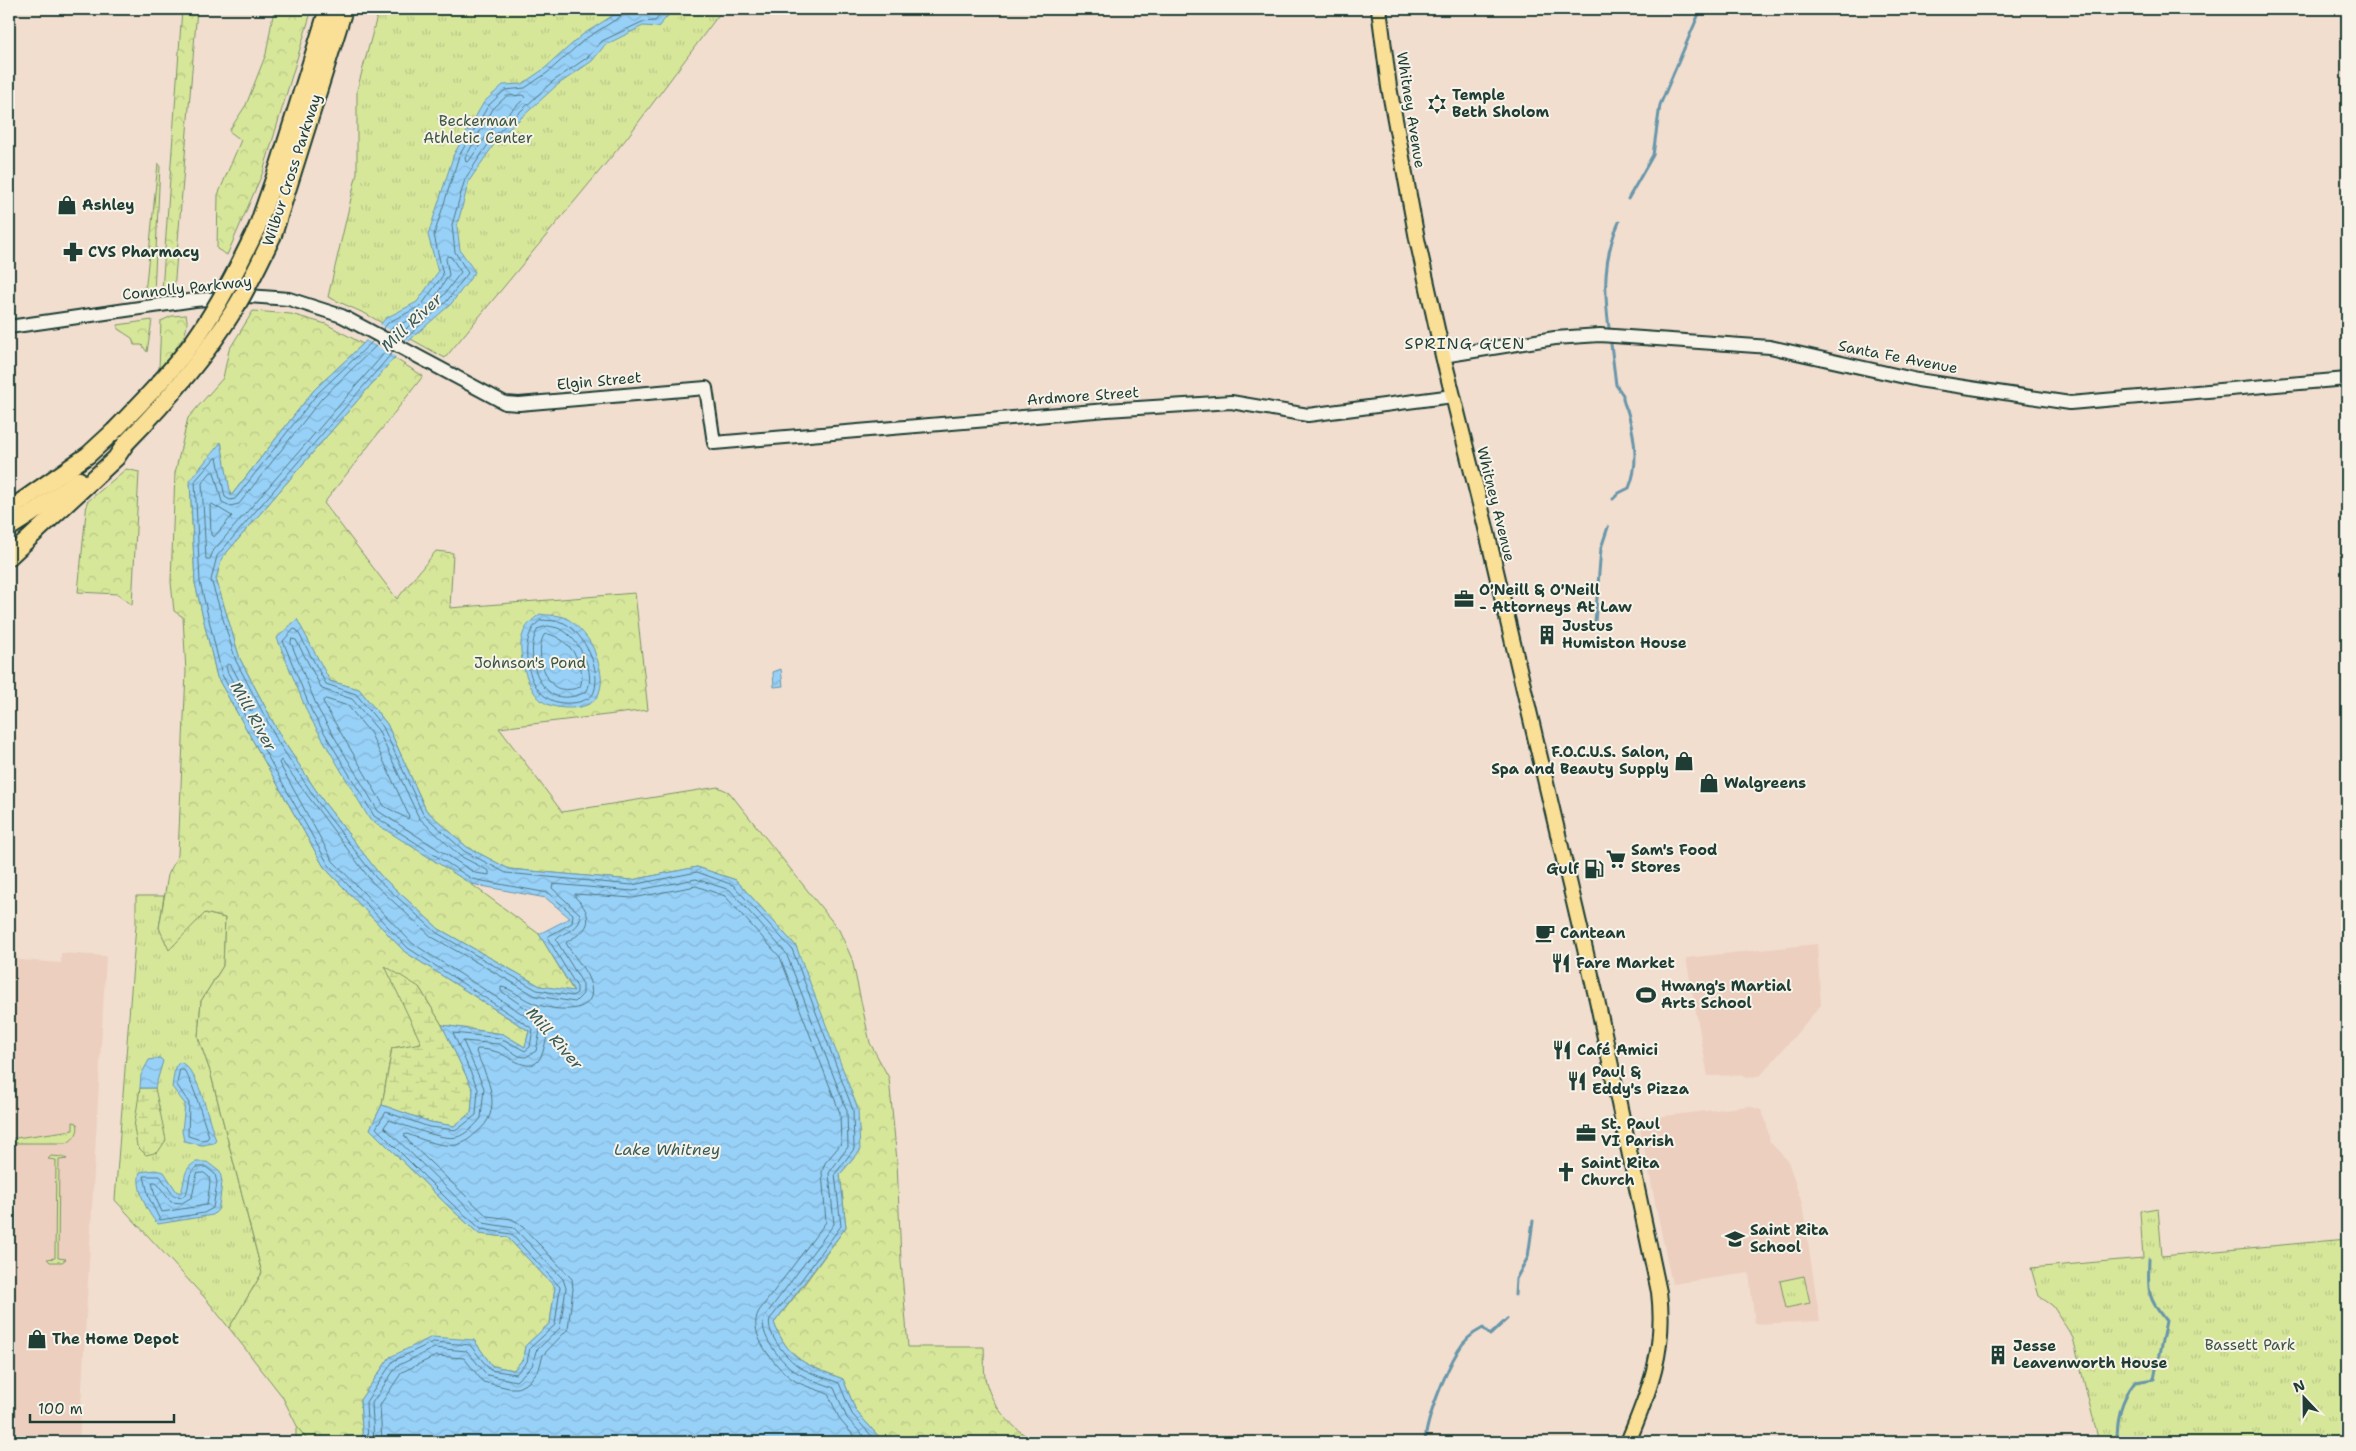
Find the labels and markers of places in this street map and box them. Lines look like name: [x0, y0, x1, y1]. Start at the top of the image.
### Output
place label: Temple Beth Sholom: [1452, 85, 1549, 122]
synagogue icon: Temple Beth Sholom: [1426, 93, 1448, 115]
shop icon: Ashley: [56, 194, 78, 216]
place label: Ashley: [82, 195, 135, 215]
pharmacy icon: CVS Pharmacy: [62, 241, 84, 263]
place label: CVS Pharmacy: [88, 242, 199, 262]
place label: O'Neill & O'Neill - Attorneys At Law: [1479, 580, 1632, 617]
office icon: O'Neill & O'Neill - Attorneys At Law: [1453, 588, 1475, 610]
place label: Justus Humiston House: [1562, 616, 1687, 653]
building icon: Justus Humiston House: [1536, 624, 1558, 646]
place label: F.O.C.U.S. Salon, Spa and Beauty Supply: [1491, 742, 1669, 779]
shop icon: F.O.C.U.S. Salon, Spa and Beauty Supply: [1673, 750, 1695, 772]
shop icon: Walgreens: [1698, 772, 1720, 794]
place label: Walgreens: [1724, 773, 1806, 793]
place label: Sam's Food Stores: [1631, 840, 1717, 877]
supermarket icon: Sam's Food Stores: [1605, 848, 1627, 870]
fuel station icon: Gulf: [1583, 858, 1605, 880]
place label: Gulf: [1546, 859, 1579, 879]
cafe icon: Cantean: [1534, 922, 1556, 944]
place label: Cantean: [1560, 923, 1626, 943]
restaurant icon: Fare Market: [1550, 952, 1572, 974]
place label: Fare Market: [1576, 953, 1675, 973]
place label: Hwang's Martial Arts School: [1661, 976, 1791, 1013]
sports icon: Hwang's Martial Arts School: [1635, 984, 1657, 1006]
restaurant icon: Café Amici: [1551, 1039, 1573, 1061]
place label: Café Amici: [1577, 1040, 1658, 1060]
place label: Paul & Eddy's Pizza: [1592, 1062, 1690, 1099]
restaurant icon: Paul & Eddy's Pizza: [1566, 1070, 1588, 1092]
place label: St. Paul VI Parish: [1601, 1114, 1674, 1151]
office icon: St. Paul VI Parish: [1575, 1122, 1597, 1144]
place label: Saint Rita Church: [1581, 1153, 1660, 1190]
church icon: Saint Rita Church: [1555, 1161, 1577, 1183]
place label: Saint Rita School: [1750, 1220, 1829, 1257]
school or university icon: Saint Rita School: [1724, 1228, 1746, 1250]
shop icon: The Home Depot: [26, 1328, 48, 1350]
place label: The Home Depot: [52, 1329, 179, 1349]
place label: Jesse Leavenworth House: [2013, 1336, 2168, 1373]
building icon: Jesse Leavenworth House: [1987, 1344, 2009, 1366]

